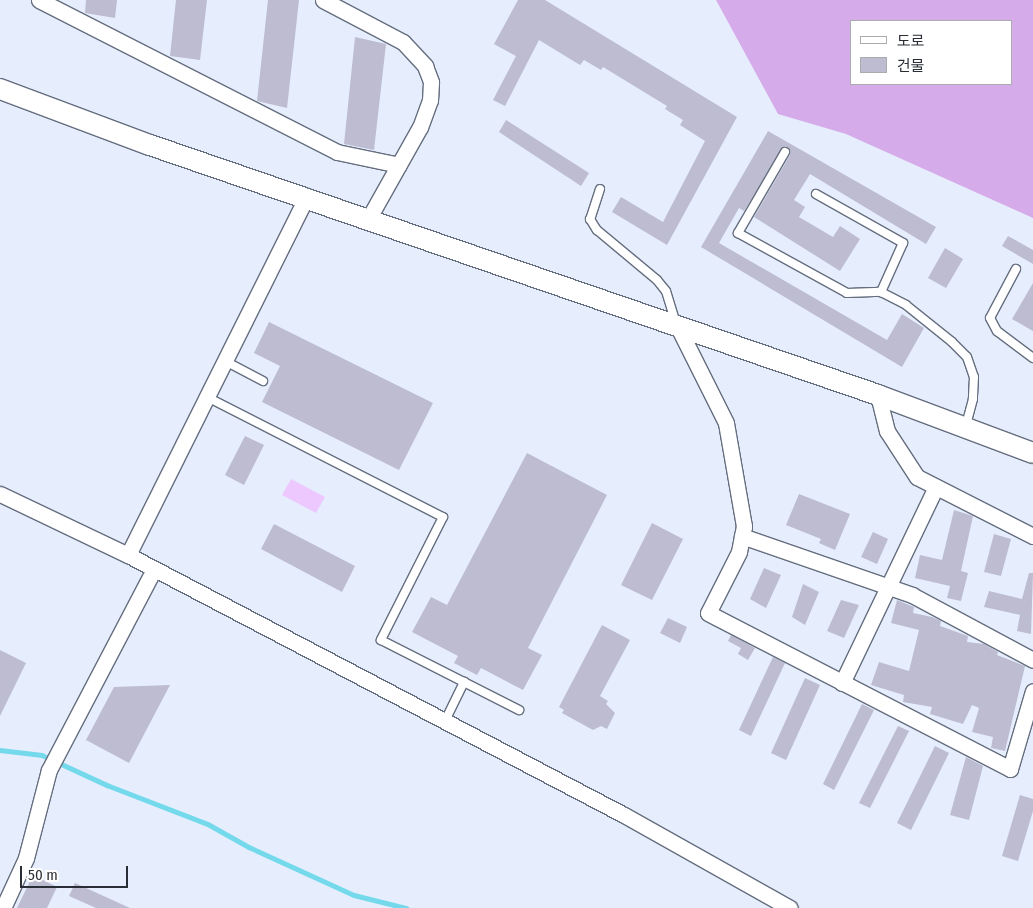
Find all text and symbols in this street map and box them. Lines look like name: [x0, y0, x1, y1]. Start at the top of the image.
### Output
legend: [850, 20, 1013, 85]
text: 도로: [897, 32, 925, 50]
text: 건물: [897, 57, 925, 75]
scale bar: [22, 856, 130, 888]
text: 50 m: [28, 866, 58, 884]

